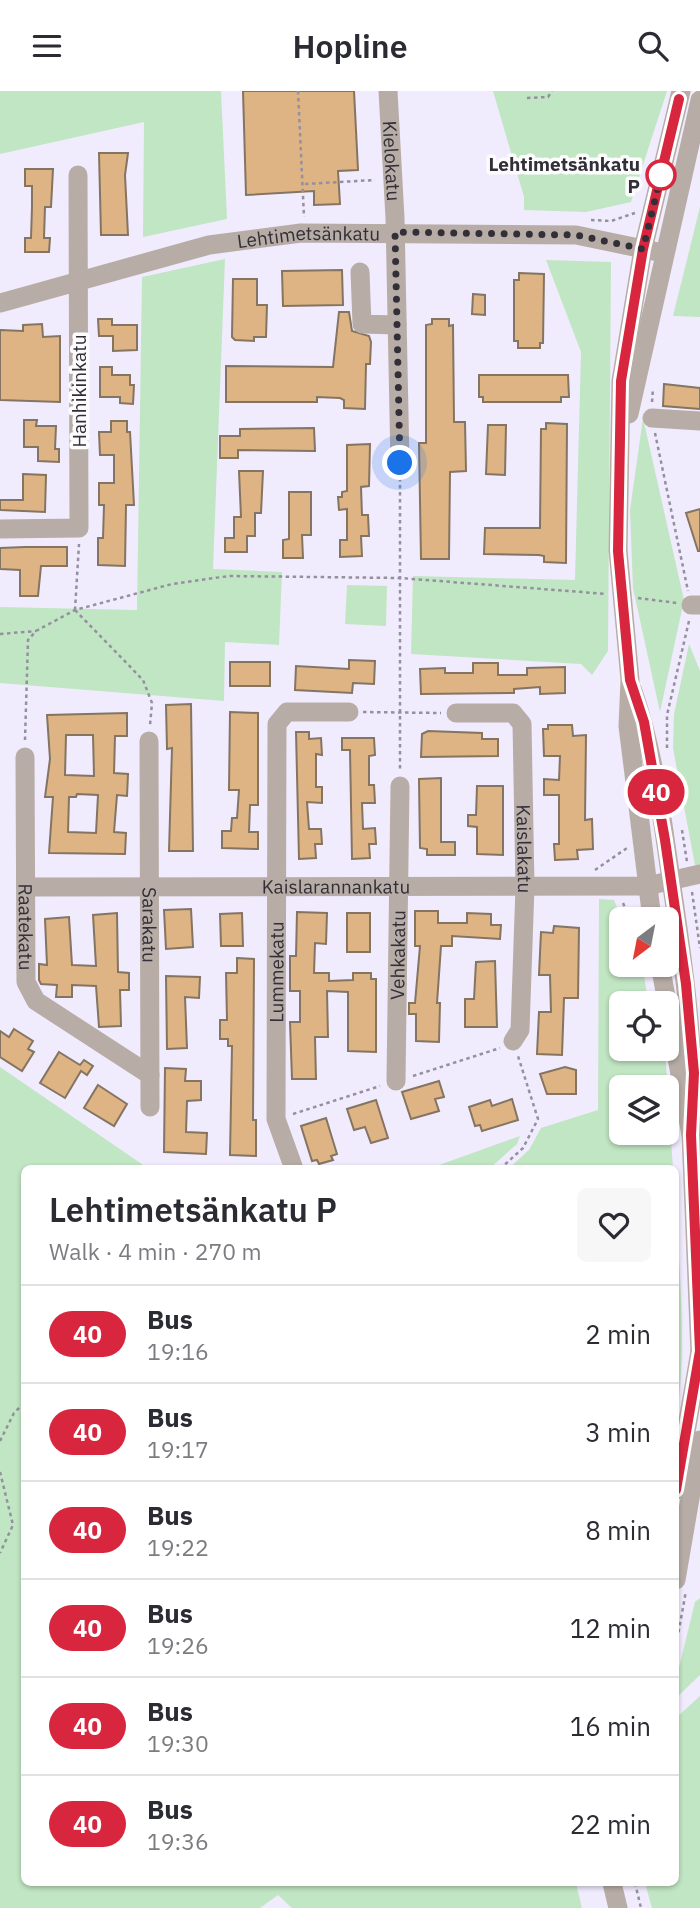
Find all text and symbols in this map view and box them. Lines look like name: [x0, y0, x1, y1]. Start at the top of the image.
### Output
text: Hopline: [292, 25, 408, 67]
icon: menu: [28, 27, 66, 65]
icon: search: [634, 27, 672, 65]
street label: Kielokatu: [378, 120, 406, 202]
place label: Lehtimetsänkatu P: [488, 152, 640, 198]
marker: Lehtimetsänkatu P: [646, 160, 676, 190]
street label: Lehtimetsänkatu: [236, 221, 380, 253]
street label: Hanhikinkatu: [67, 335, 91, 448]
your location: [382, 445, 417, 480]
line badge: 40: [624, 769, 688, 815]
text: 40: [642, 776, 670, 808]
street label: Kaislakatu: [511, 804, 537, 894]
street label: Kaislarannankatu: [262, 874, 410, 899]
street label: Raatekatu: [14, 884, 38, 970]
street label: Sarakatu: [137, 887, 162, 963]
north arrow: [609, 907, 679, 977]
map controls: [609, 907, 679, 1145]
street label: Vehkakatu: [385, 910, 410, 1000]
street label: Lummekatu: [264, 921, 289, 1023]
button: locate: [609, 991, 679, 1061]
button: layers: [609, 1075, 679, 1145]
text: Lehtimetsänkatu P: [49, 1188, 337, 1231]
button: heart: [577, 1188, 651, 1262]
text: Walk · 4 min · 270 m: [49, 1236, 262, 1266]
text: Bus: [147, 1302, 193, 1336]
text: 2 min: [585, 1317, 651, 1351]
text: 40: [73, 1318, 102, 1350]
text: 19:16: [147, 1336, 209, 1366]
text: Bus: [147, 1400, 193, 1434]
text: 3 min: [585, 1415, 651, 1449]
text: 40: [73, 1416, 102, 1448]
text: 19:17: [147, 1434, 209, 1464]
text: Bus: [147, 1498, 193, 1532]
text: 8 min: [585, 1513, 651, 1547]
text: 40: [73, 1514, 102, 1546]
text: 19:22: [147, 1532, 209, 1562]
text: Bus: [147, 1596, 193, 1630]
text: 12 min: [570, 1611, 651, 1645]
text: 40: [73, 1612, 102, 1644]
text: 19:26: [147, 1630, 209, 1660]
text: Bus: [147, 1694, 193, 1728]
text: 16 min: [570, 1709, 651, 1743]
text: 40: [73, 1710, 102, 1742]
text: 19:30: [147, 1728, 209, 1758]
text: Bus: [147, 1792, 193, 1826]
text: 22 min: [570, 1807, 651, 1841]
text: 40: [73, 1808, 102, 1840]
text: 19:36: [147, 1826, 209, 1856]

